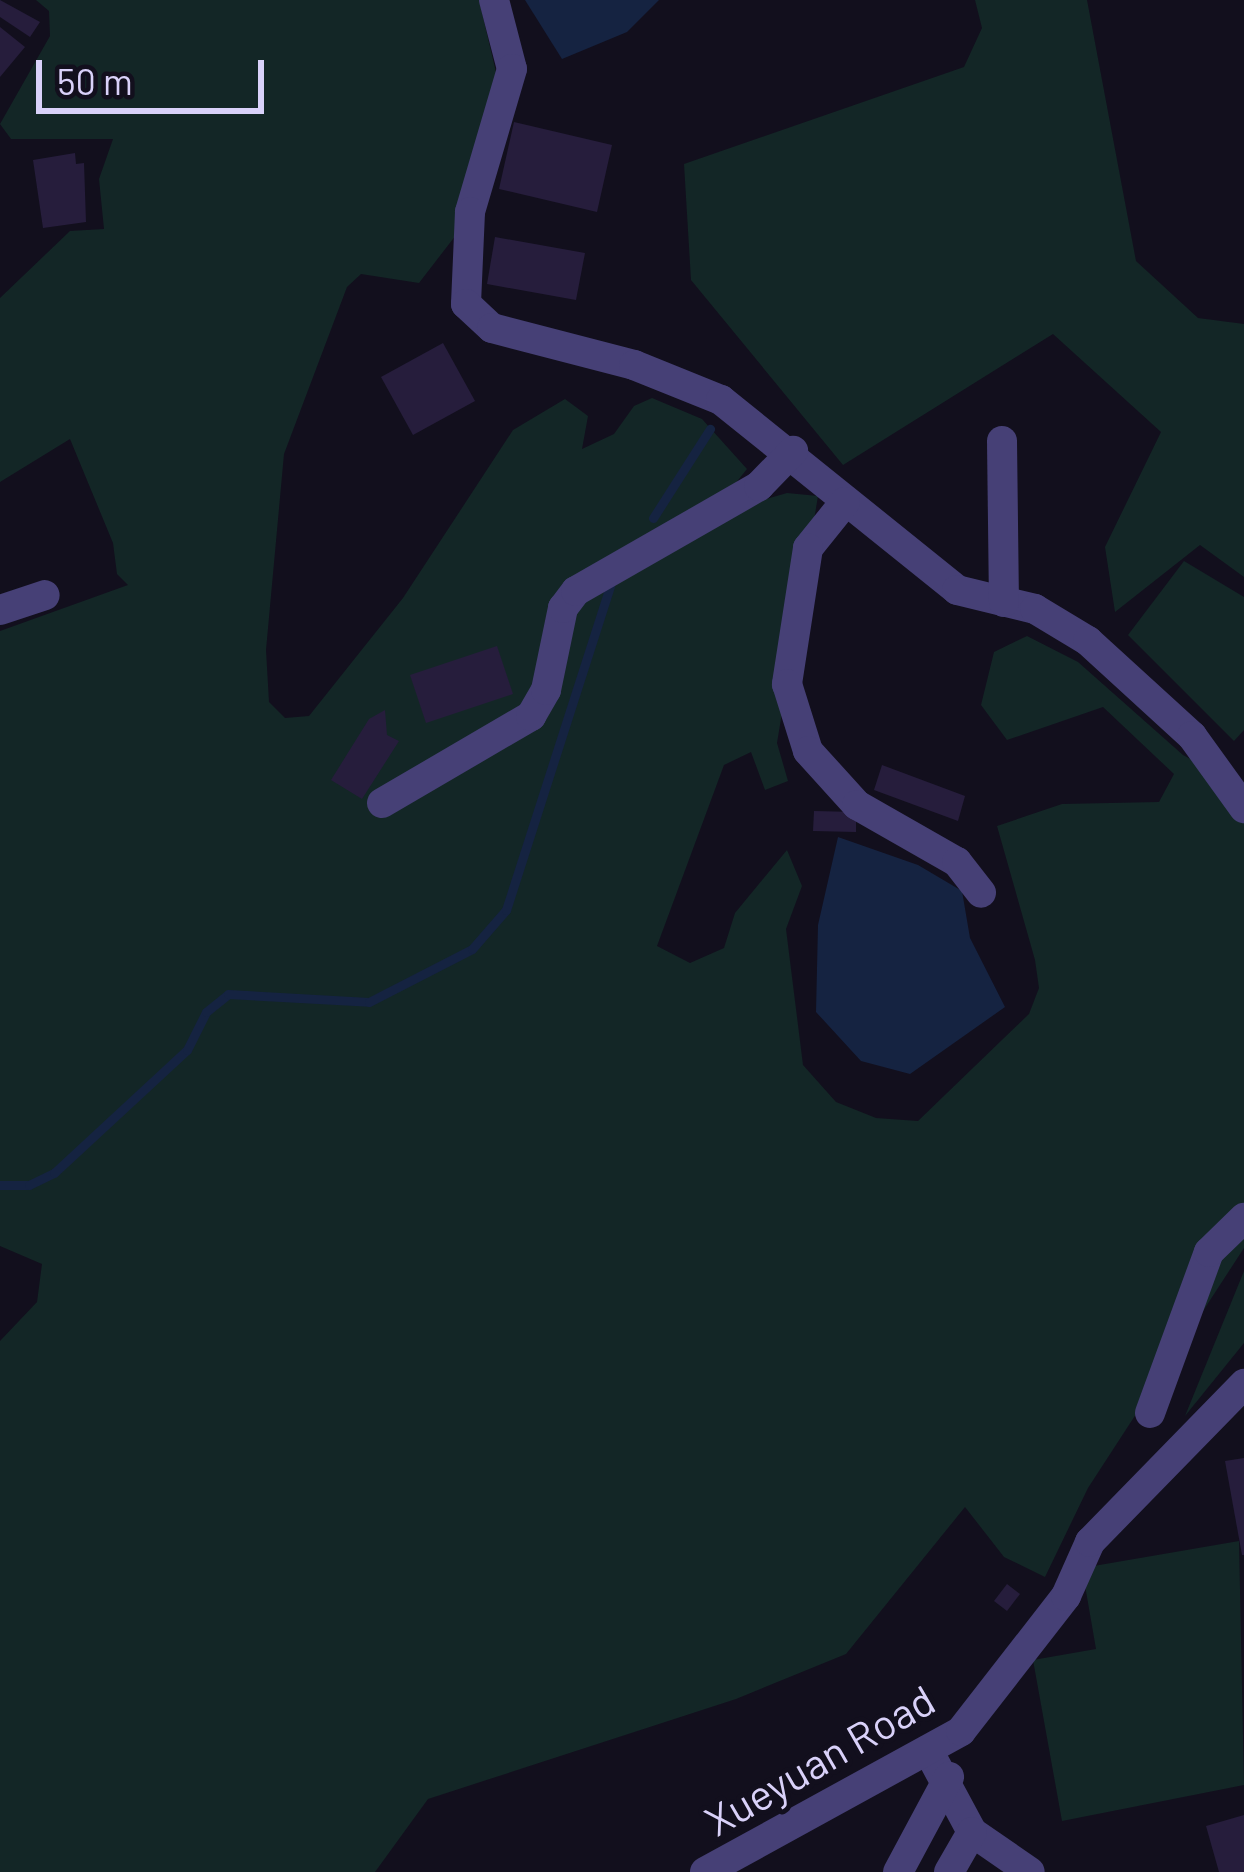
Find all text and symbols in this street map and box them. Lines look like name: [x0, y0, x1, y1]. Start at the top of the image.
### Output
scale bar: [42, 36, 270, 110]
text: 50 m: [57, 59, 133, 102]
street label: Xueyuan Road: [695, 1673, 943, 1845]

